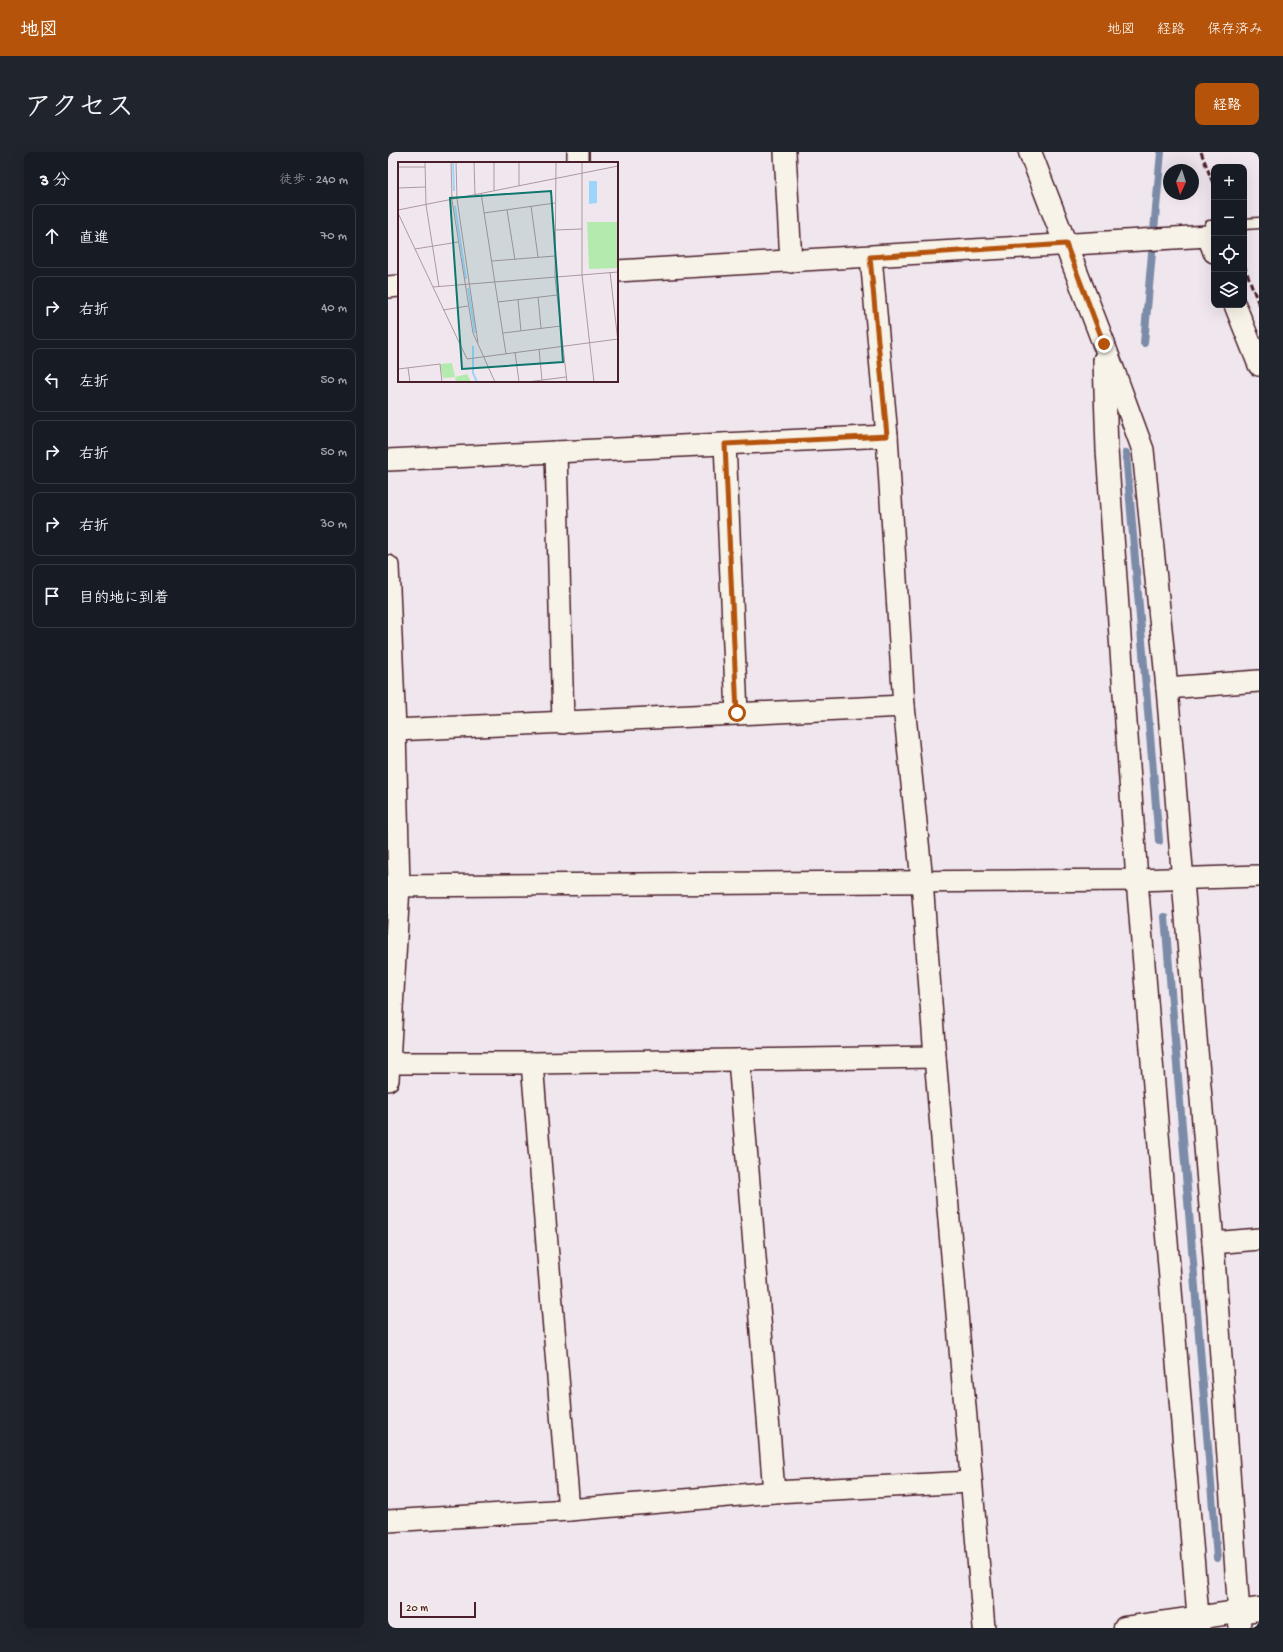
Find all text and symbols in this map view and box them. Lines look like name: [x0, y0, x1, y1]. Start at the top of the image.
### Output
text: 地図: [20, 20, 58, 43]
text: 地図: [1107, 22, 1135, 39]
text: 経路: [1157, 22, 1185, 39]
text: 保存済み: [1207, 22, 1263, 39]
button: 経路: [1195, 83, 1259, 125]
text: アクセス: [24, 93, 134, 126]
inset map: [398, 162, 618, 382]
north arrow: [1163, 164, 1199, 200]
map controls: [1211, 164, 1247, 308]
button: +: [1211, 164, 1247, 200]
text: 3 分: [40, 172, 70, 192]
text: 徒歩 · 240 m: [280, 173, 348, 188]
button: −: [1211, 200, 1247, 236]
icon: ahead: [41, 225, 63, 247]
text: 70 m: [321, 229, 347, 244]
text: 直進: [79, 230, 109, 248]
button: locate: [1211, 236, 1247, 272]
button: layers: [1211, 272, 1247, 308]
icon: right: [41, 297, 63, 319]
text: 40 m: [321, 301, 347, 316]
text: 右折: [79, 302, 109, 320]
route end: [1095, 335, 1113, 353]
icon: left: [41, 369, 63, 391]
text: 50 m: [320, 373, 347, 388]
text: 左折: [79, 374, 109, 392]
icon: right: [41, 441, 63, 463]
text: 50 m: [320, 445, 347, 460]
text: 右折: [79, 446, 109, 464]
icon: right: [41, 513, 63, 535]
text: 30 m: [321, 517, 347, 532]
text: 右折: [79, 518, 109, 536]
icon: arrive: [41, 585, 63, 607]
text: 目的地に到着: [79, 590, 169, 608]
route start: [728, 704, 746, 722]
scale bar: [400, 1600, 476, 1619]
text: 20 m: [406, 1603, 428, 1615]

